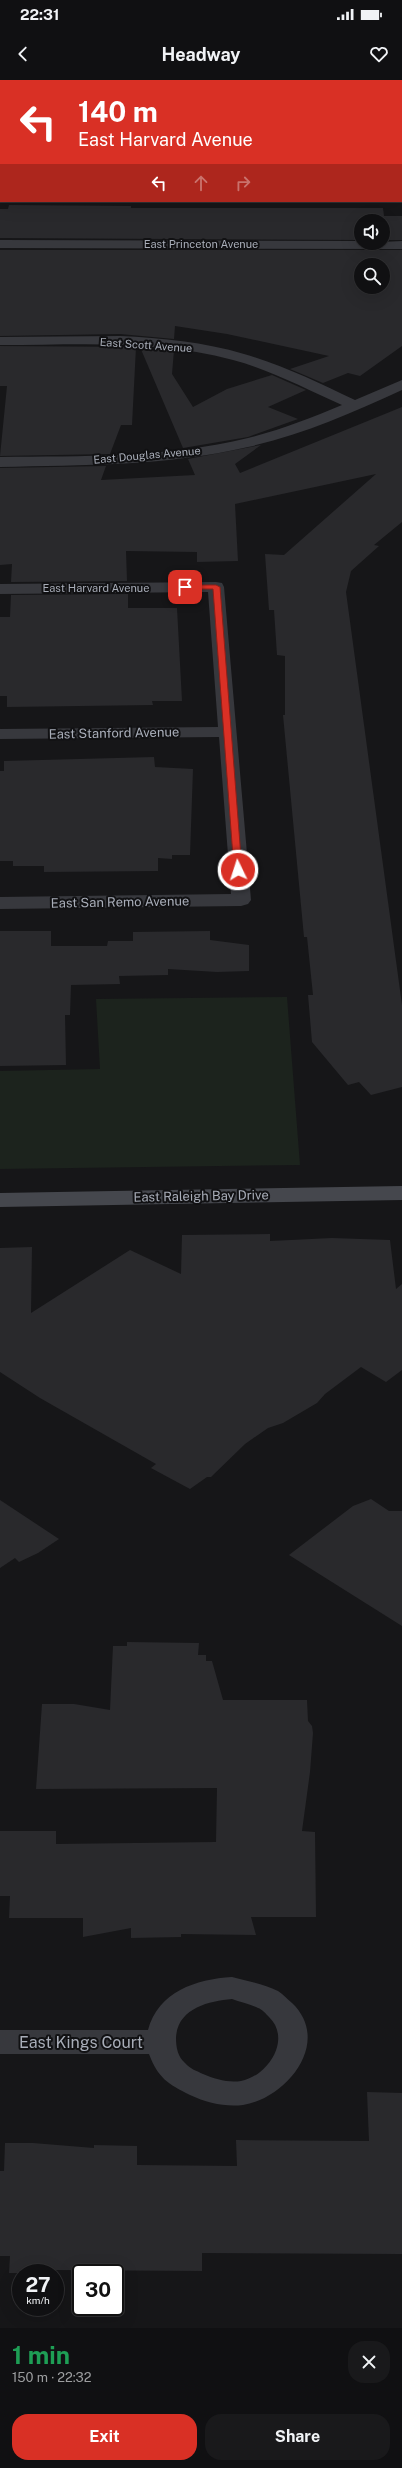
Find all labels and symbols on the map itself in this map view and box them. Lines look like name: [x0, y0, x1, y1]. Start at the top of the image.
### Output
street label: East Princeton Avenue: [144, 238, 258, 250]
street label: East Scott Avenue: [99, 336, 193, 354]
street label: East Douglas Avenue: [93, 444, 201, 466]
pin: [168, 570, 202, 604]
street label: East Harvard Avenue: [43, 582, 149, 594]
street label: East Stanford Avenue: [49, 724, 179, 742]
position arrow: [217, 849, 259, 891]
street label: East San Remo Avenue: [51, 893, 189, 911]
street label: East Raleigh Bay Drive: [133, 1187, 269, 1205]
street label: East Kings Court: [19, 2033, 143, 2052]
speed limit sign: 30: [72, 2264, 124, 2316]

